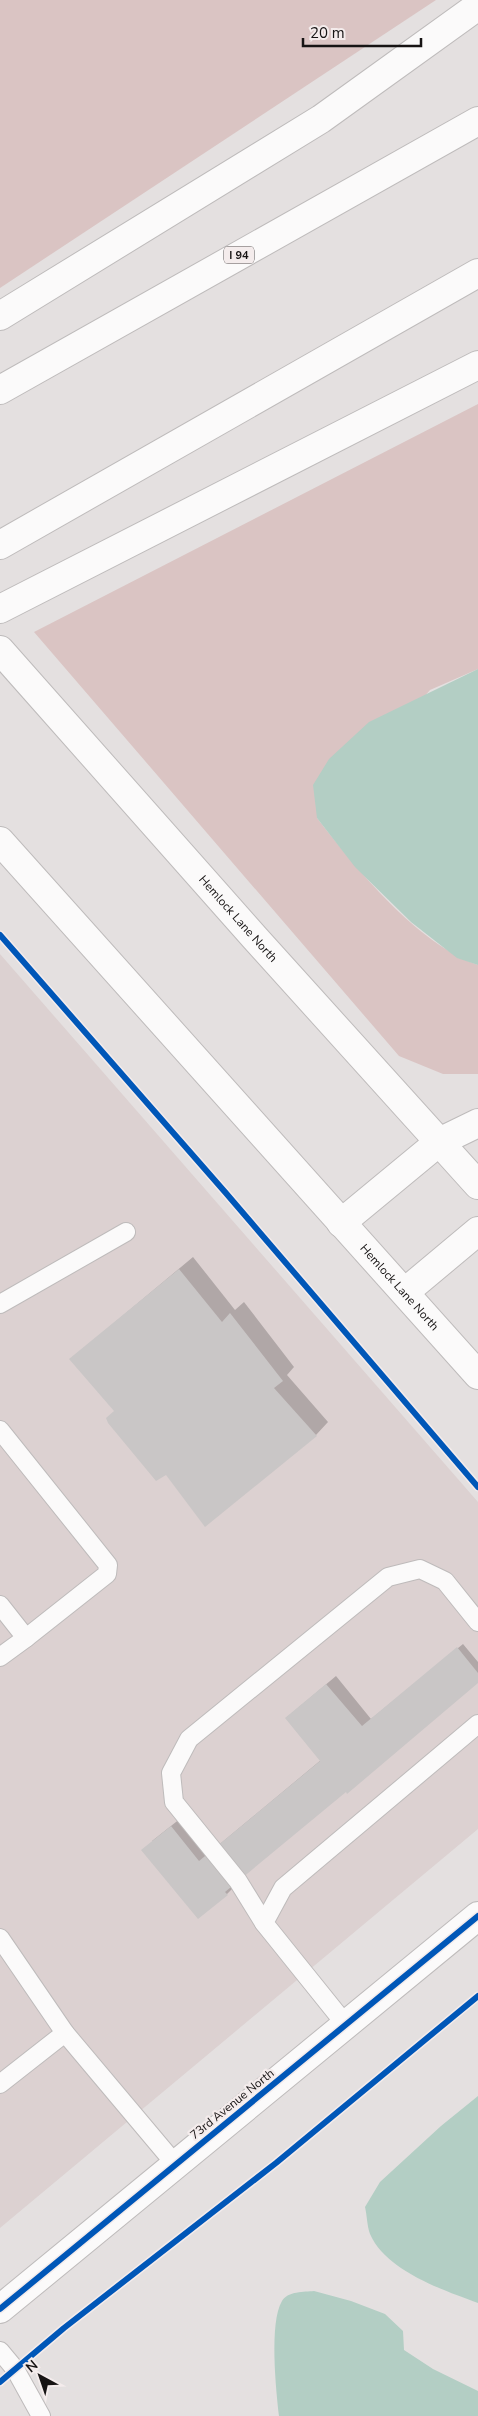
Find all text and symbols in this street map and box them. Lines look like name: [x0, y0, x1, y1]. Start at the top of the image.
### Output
scale bar: [303, 15, 420, 47]
text: 20 m: [310, 23, 345, 43]
road number: I 94: [224, 246, 254, 264]
street label: Hemlock Lane North: [195, 872, 281, 966]
street label: Hemlock Lane North: [356, 1241, 443, 1334]
street label: 73rd Avenue North: [187, 2065, 277, 2143]
north arrow: [15, 2351, 65, 2401]
text: N: [22, 2356, 42, 2377]

